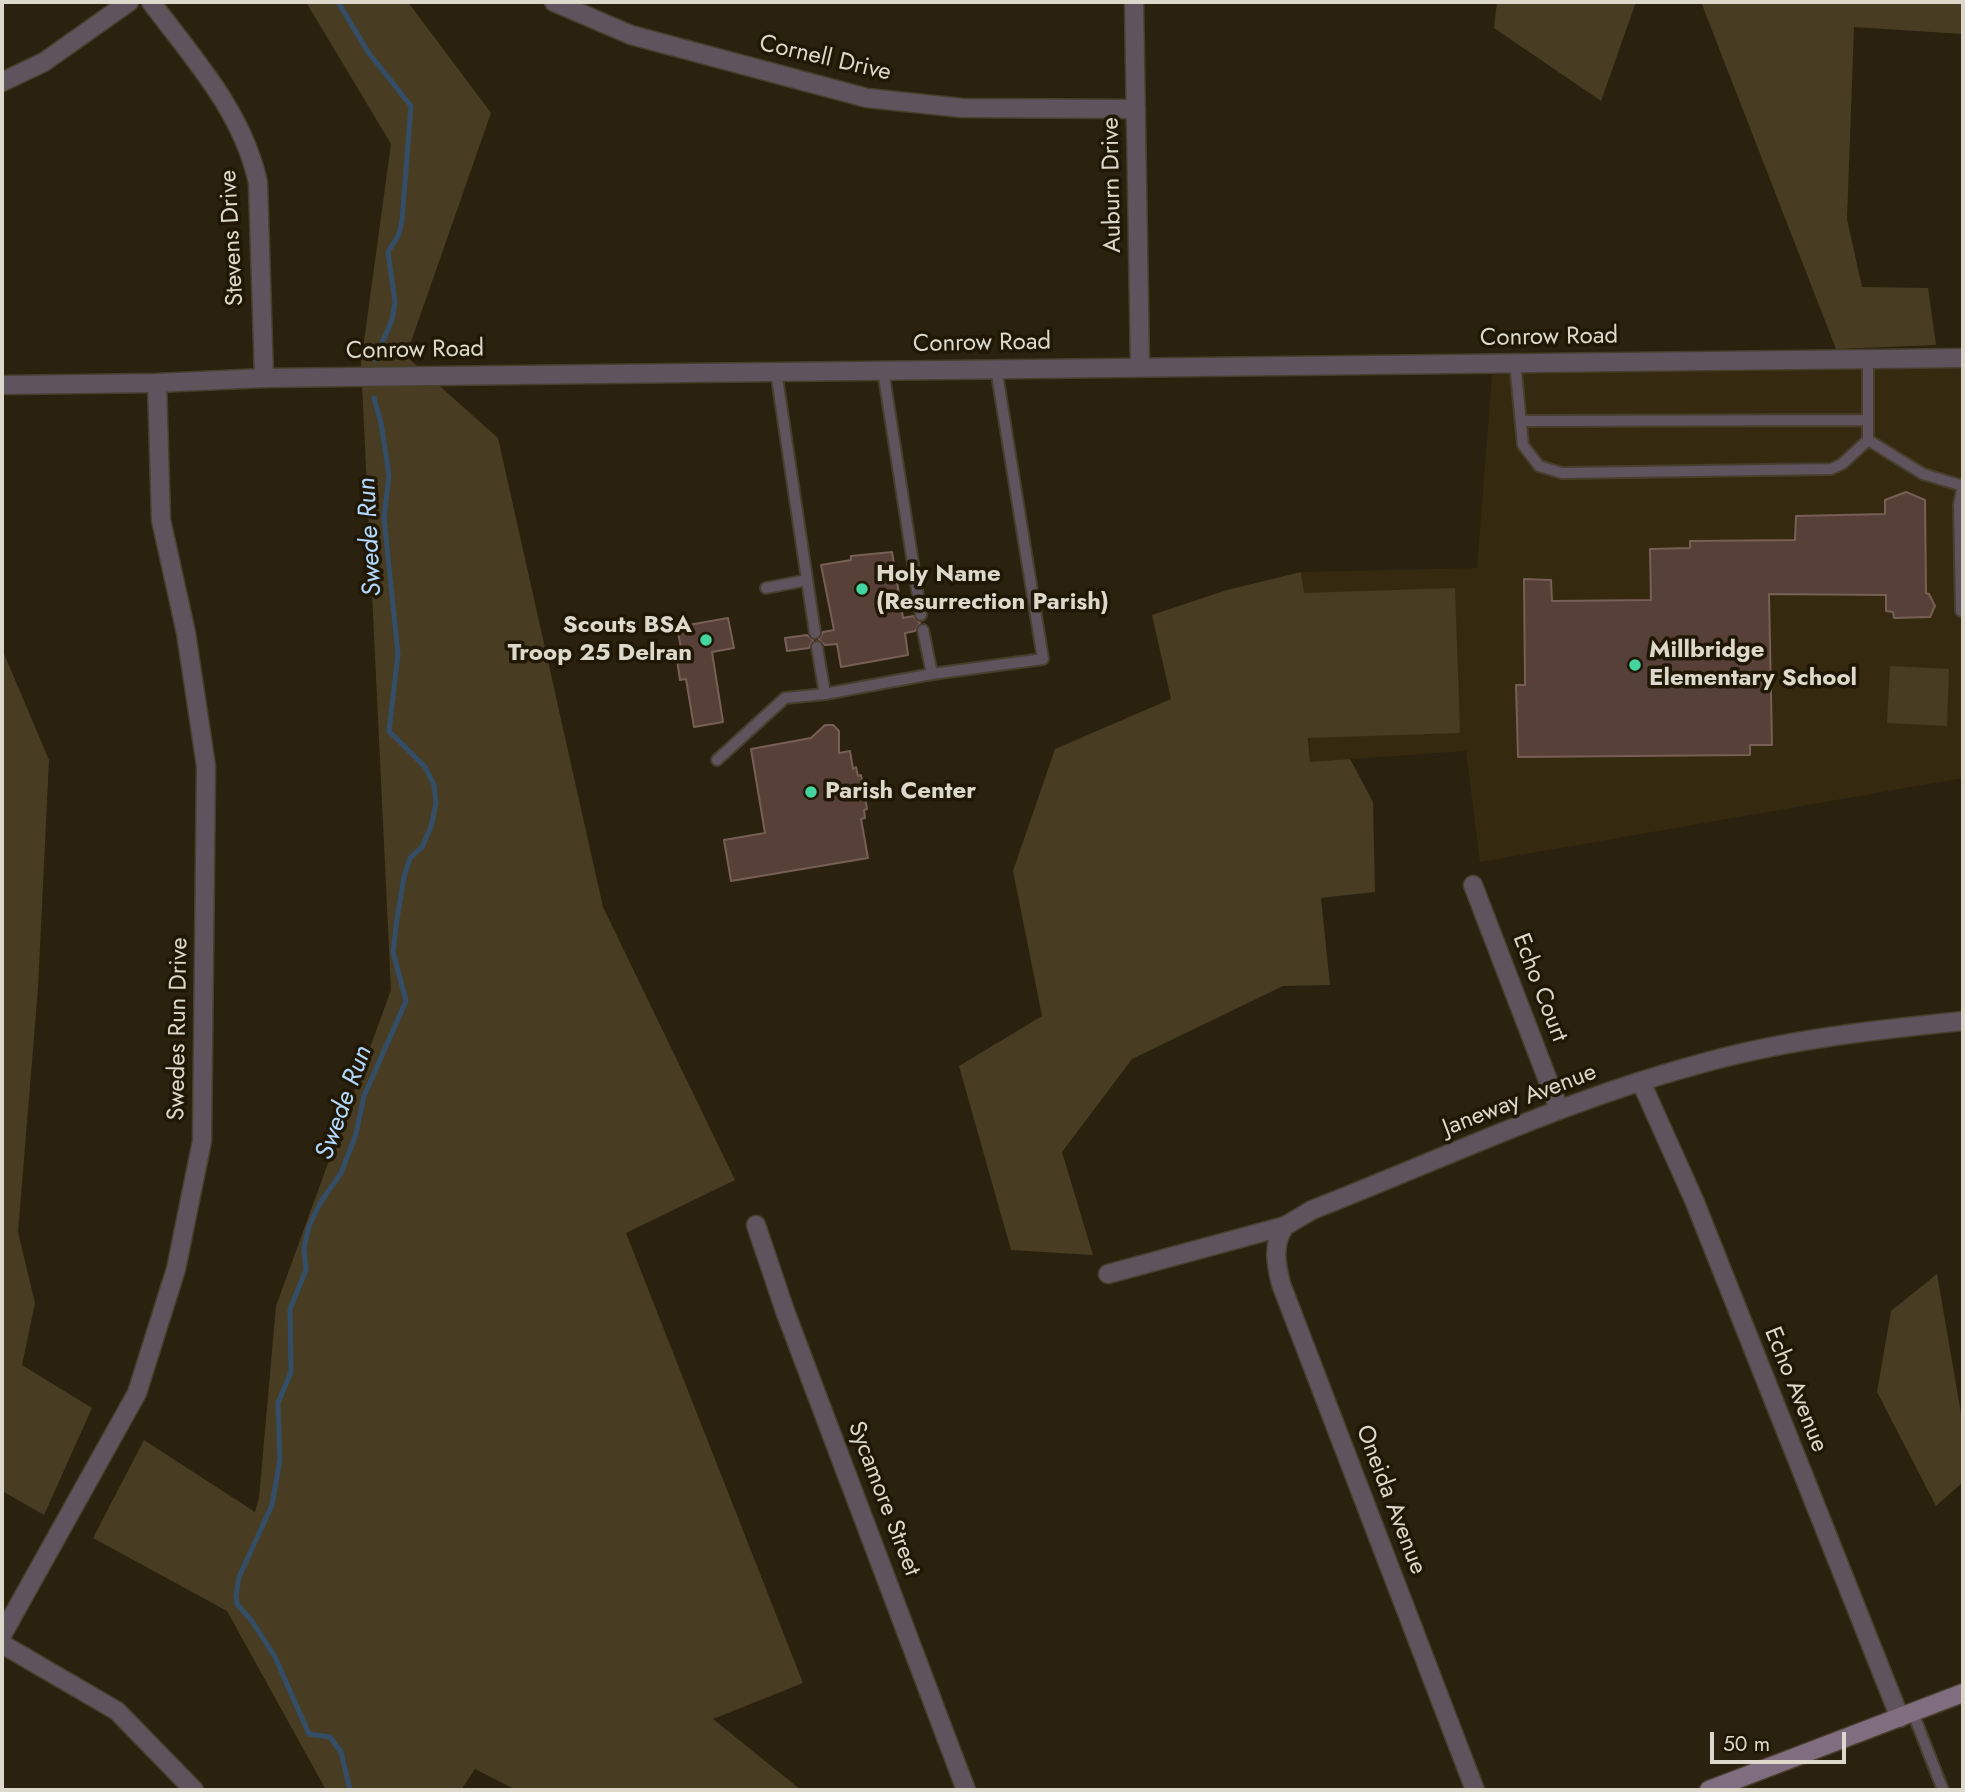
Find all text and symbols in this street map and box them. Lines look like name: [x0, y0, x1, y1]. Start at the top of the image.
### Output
street label: Cornell Drive: [756, 30, 894, 88]
street label: Auburn Drive: [1097, 117, 1129, 253]
street label: Stevens Drive: [215, 169, 251, 307]
street label: Conrow Road: [1480, 322, 1618, 354]
street label: Conrow Road: [913, 328, 1051, 360]
street label: Conrow Road: [346, 335, 484, 367]
water label: Swede Run: [352, 477, 390, 597]
place label: Holy Name (Resurrection Parish): [876, 561, 1109, 617]
marker: Holy Name (Resurrection Parish): [854, 581, 870, 597]
place label: Scouts BSA Troop 25 Delran: [508, 612, 692, 668]
marker: Scouts BSA Troop 25 Delran: [698, 632, 714, 648]
place label: Millbridge Elementary School: [1649, 637, 1857, 693]
marker: Millbridge Elementary School: [1627, 657, 1643, 673]
place label: Parish Center: [825, 778, 976, 806]
marker: Parish Center: [803, 784, 819, 800]
street label: Echo Court: [1505, 930, 1573, 1046]
street label: Swedes Run Drive: [163, 937, 195, 1121]
water label: Swede Run: [310, 1042, 380, 1164]
street label: Janeway Avenue: [1439, 1058, 1601, 1144]
street label: Echo Avenue: [1757, 1323, 1833, 1457]
street label: Sycamore Street: [840, 1418, 926, 1580]
street label: Oneida Avenue: [1348, 1421, 1432, 1579]
scale bar: [1713, 1718, 1850, 1762]
text: 50 m: [1723, 1729, 1770, 1759]

